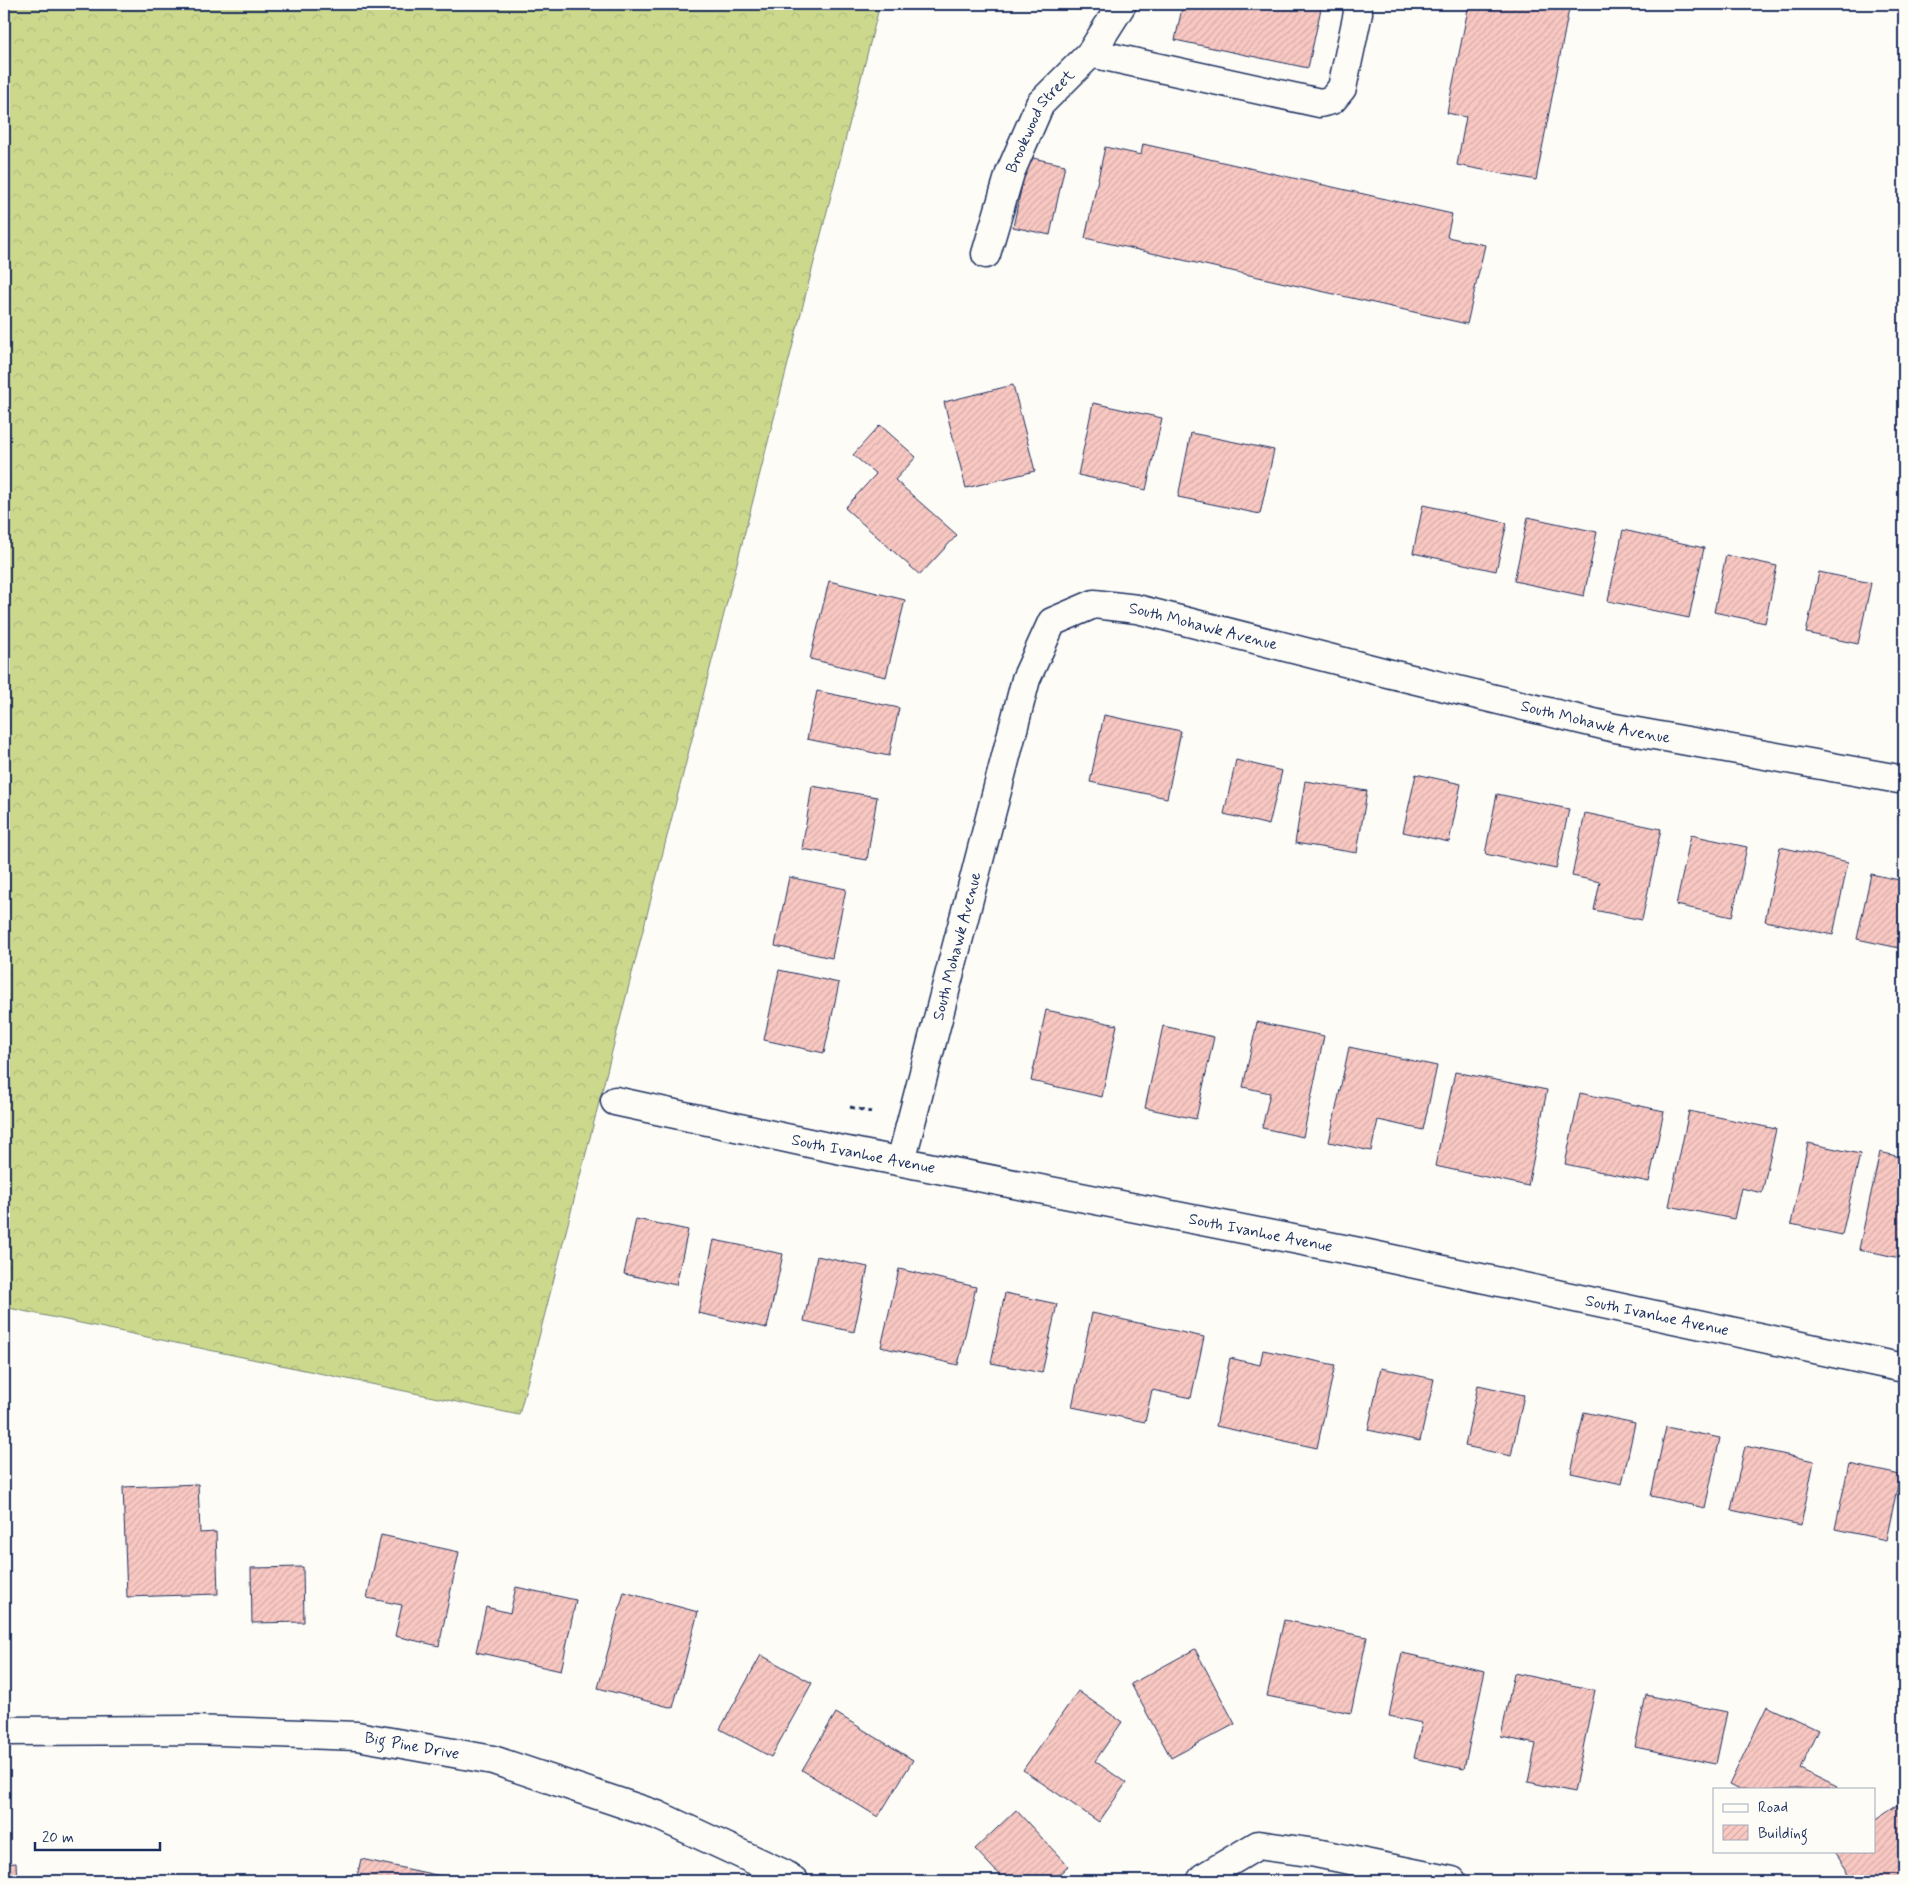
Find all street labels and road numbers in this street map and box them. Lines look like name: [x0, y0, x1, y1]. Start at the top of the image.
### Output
street label: Brookwood Street: [1001, 64, 1080, 176]
street label: South Mohawk Avenue: [1128, 598, 1280, 655]
street label: South Mohawk Avenue: [1519, 695, 1673, 748]
street label: South Mohawk Avenue: [927, 869, 986, 1023]
street label: South Ivanhoe Avenue: [790, 1129, 937, 1179]
street label: South Ivanhoe Avenue: [1187, 1208, 1334, 1257]
street label: South Ivanhoe Avenue: [1583, 1290, 1731, 1341]
street label: Big Pine Drive: [363, 1727, 461, 1764]

